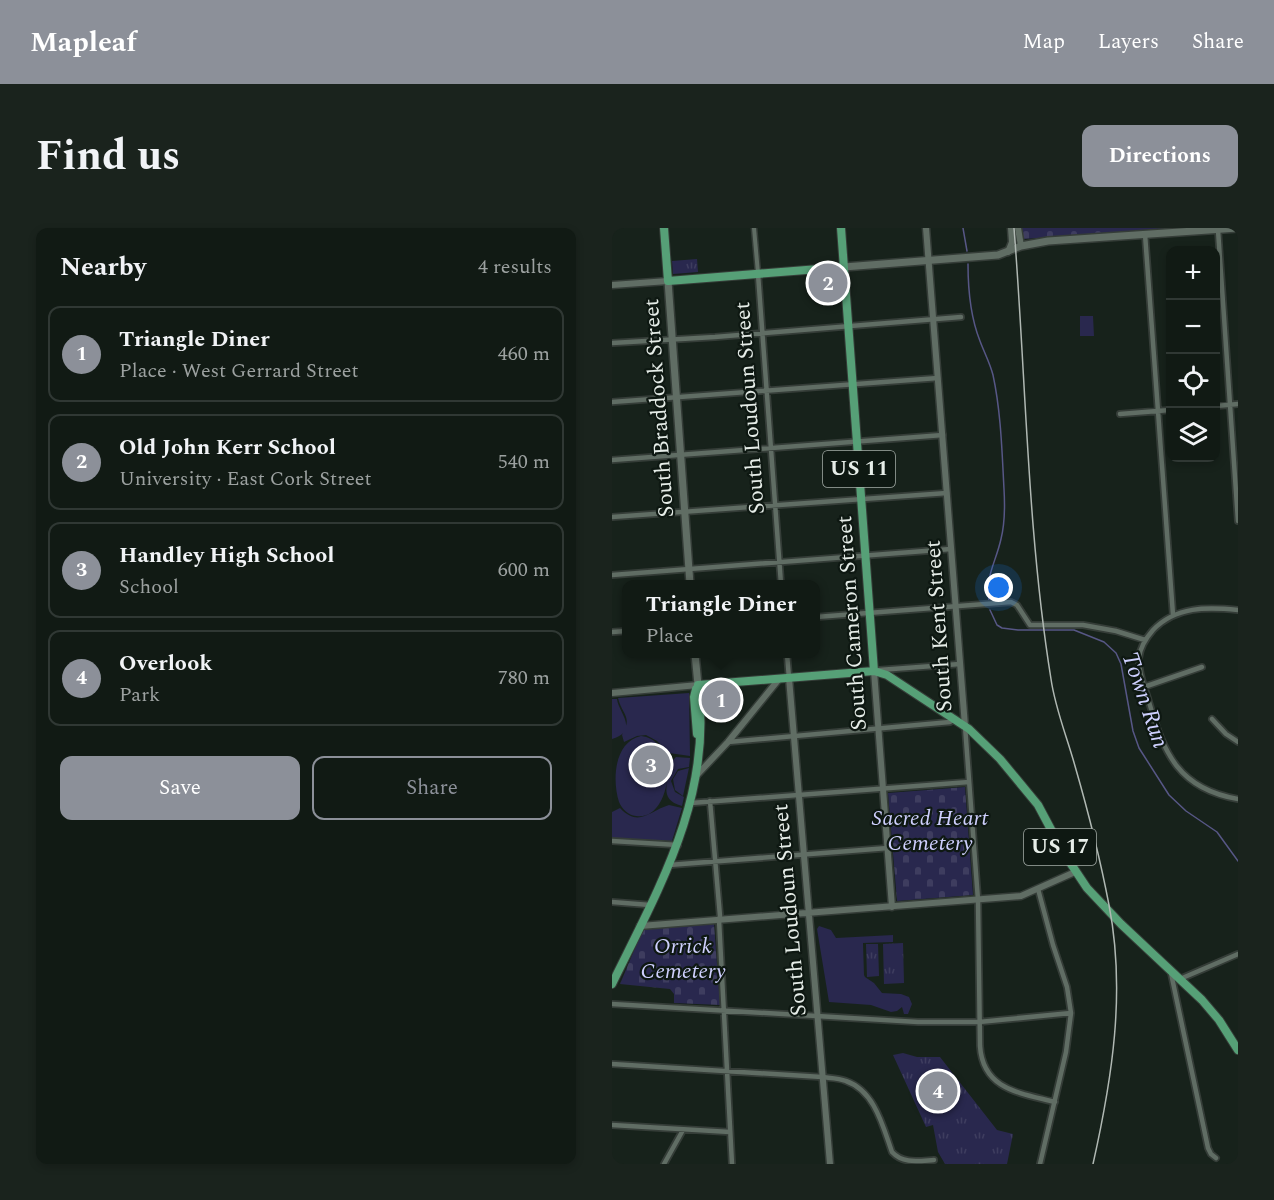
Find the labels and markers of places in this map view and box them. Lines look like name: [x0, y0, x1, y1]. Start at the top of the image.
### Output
pin: 2: [808, 260, 848, 306]
pin: 1: [702, 678, 740, 722]
pin: 3: [632, 742, 670, 788]
pin: 4: [918, 1068, 958, 1114]

